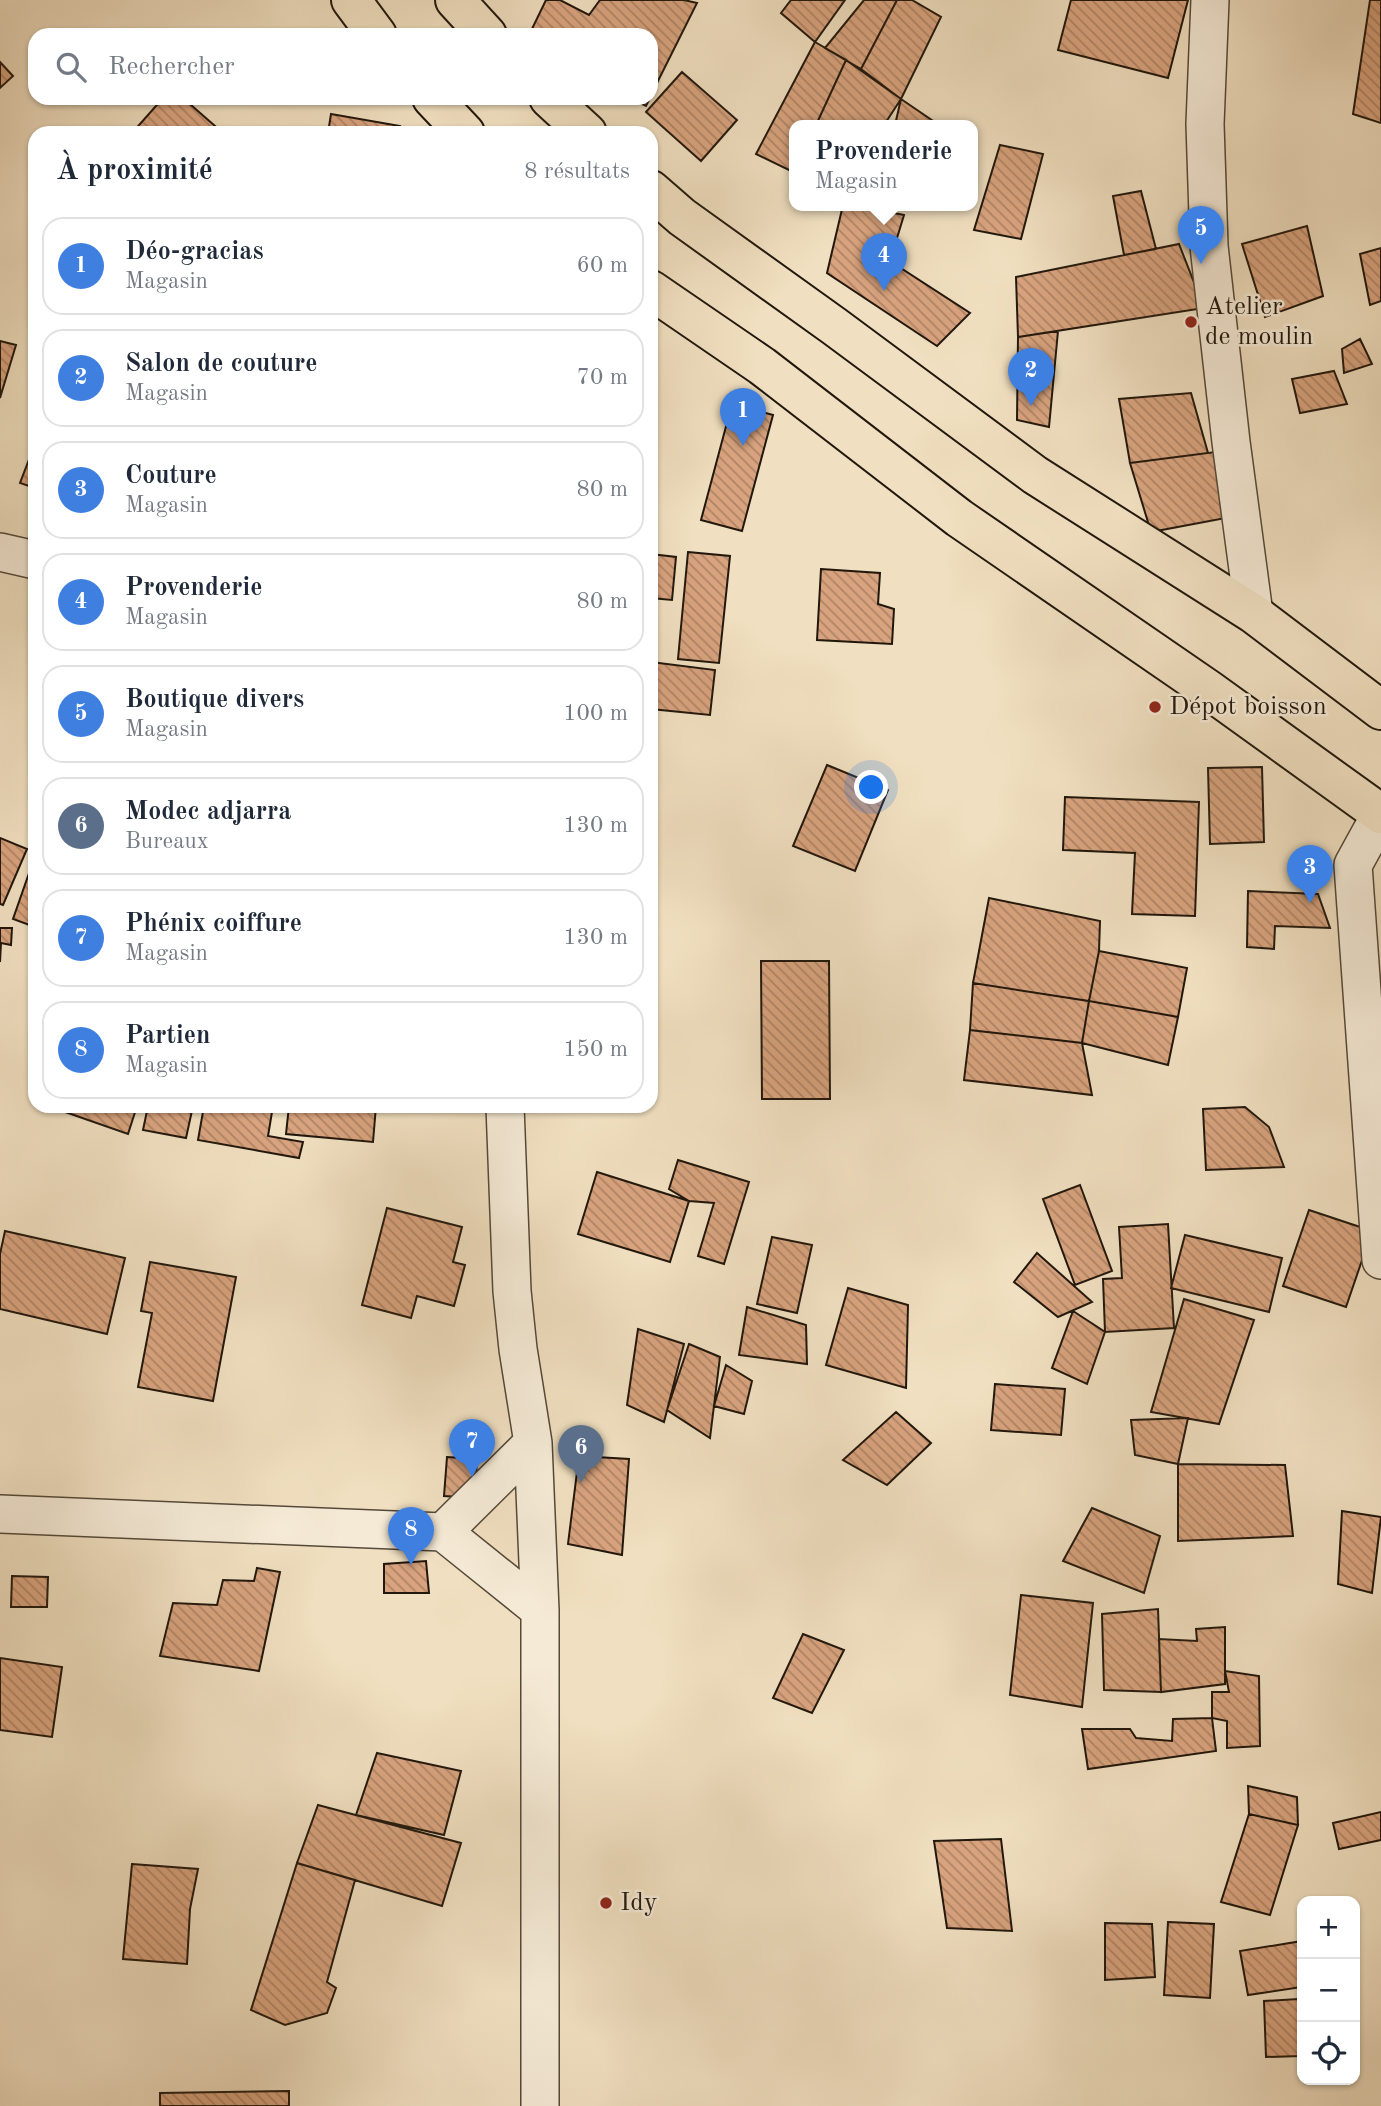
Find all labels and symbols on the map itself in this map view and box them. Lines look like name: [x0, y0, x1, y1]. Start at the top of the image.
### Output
pin: 5: [1178, 206, 1224, 264]
pin: 4: [861, 233, 907, 291]
place label: Atelier de moulin: [1205, 294, 1313, 350]
marker: Atelier de moulin: [1183, 314, 1199, 330]
pin: 2: [1008, 348, 1054, 406]
pin: 1: [720, 388, 766, 446]
place label: Dépot boisson: [1169, 694, 1327, 720]
marker: Dépot boisson: [1147, 699, 1163, 715]
your location: [854, 770, 888, 804]
pin: 3: [1287, 845, 1333, 903]
pin: 7: [449, 1419, 495, 1477]
pin: 6: [558, 1425, 604, 1483]
pin: 8: [388, 1507, 434, 1565]
place label: Idy: [620, 1890, 658, 1916]
marker: Idy: [598, 1895, 614, 1911]

